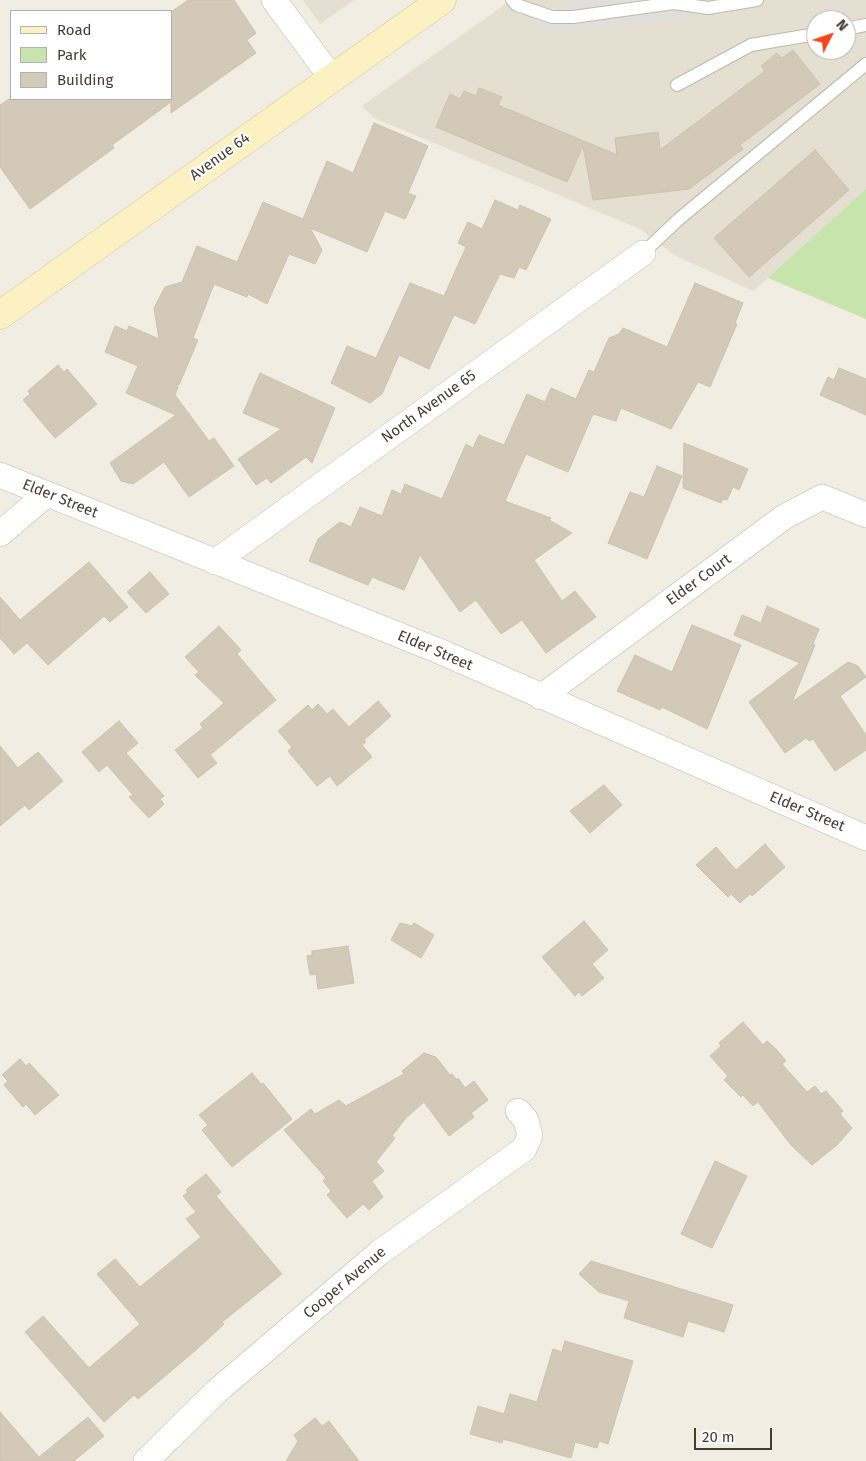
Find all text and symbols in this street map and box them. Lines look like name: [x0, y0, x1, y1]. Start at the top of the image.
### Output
legend: [10, 10, 172, 100]
north arrow: [806, 10, 856, 60]
text: N: [832, 16, 851, 35]
text: Road: [57, 21, 92, 39]
text: Park: [57, 46, 87, 64]
text: Building: [57, 71, 113, 89]
street label: Avenue 64: [187, 129, 253, 185]
street label: North Avenue 65: [378, 367, 480, 447]
street label: Elder Street: [20, 476, 100, 522]
street label: Elder Court: [663, 550, 735, 610]
street label: Elder Street: [395, 627, 475, 675]
street label: Elder Street: [767, 788, 847, 836]
street label: Cooper Avenue: [300, 1243, 390, 1323]
scale bar: [696, 1418, 774, 1450]
text: 20 m: [702, 1428, 735, 1446]

